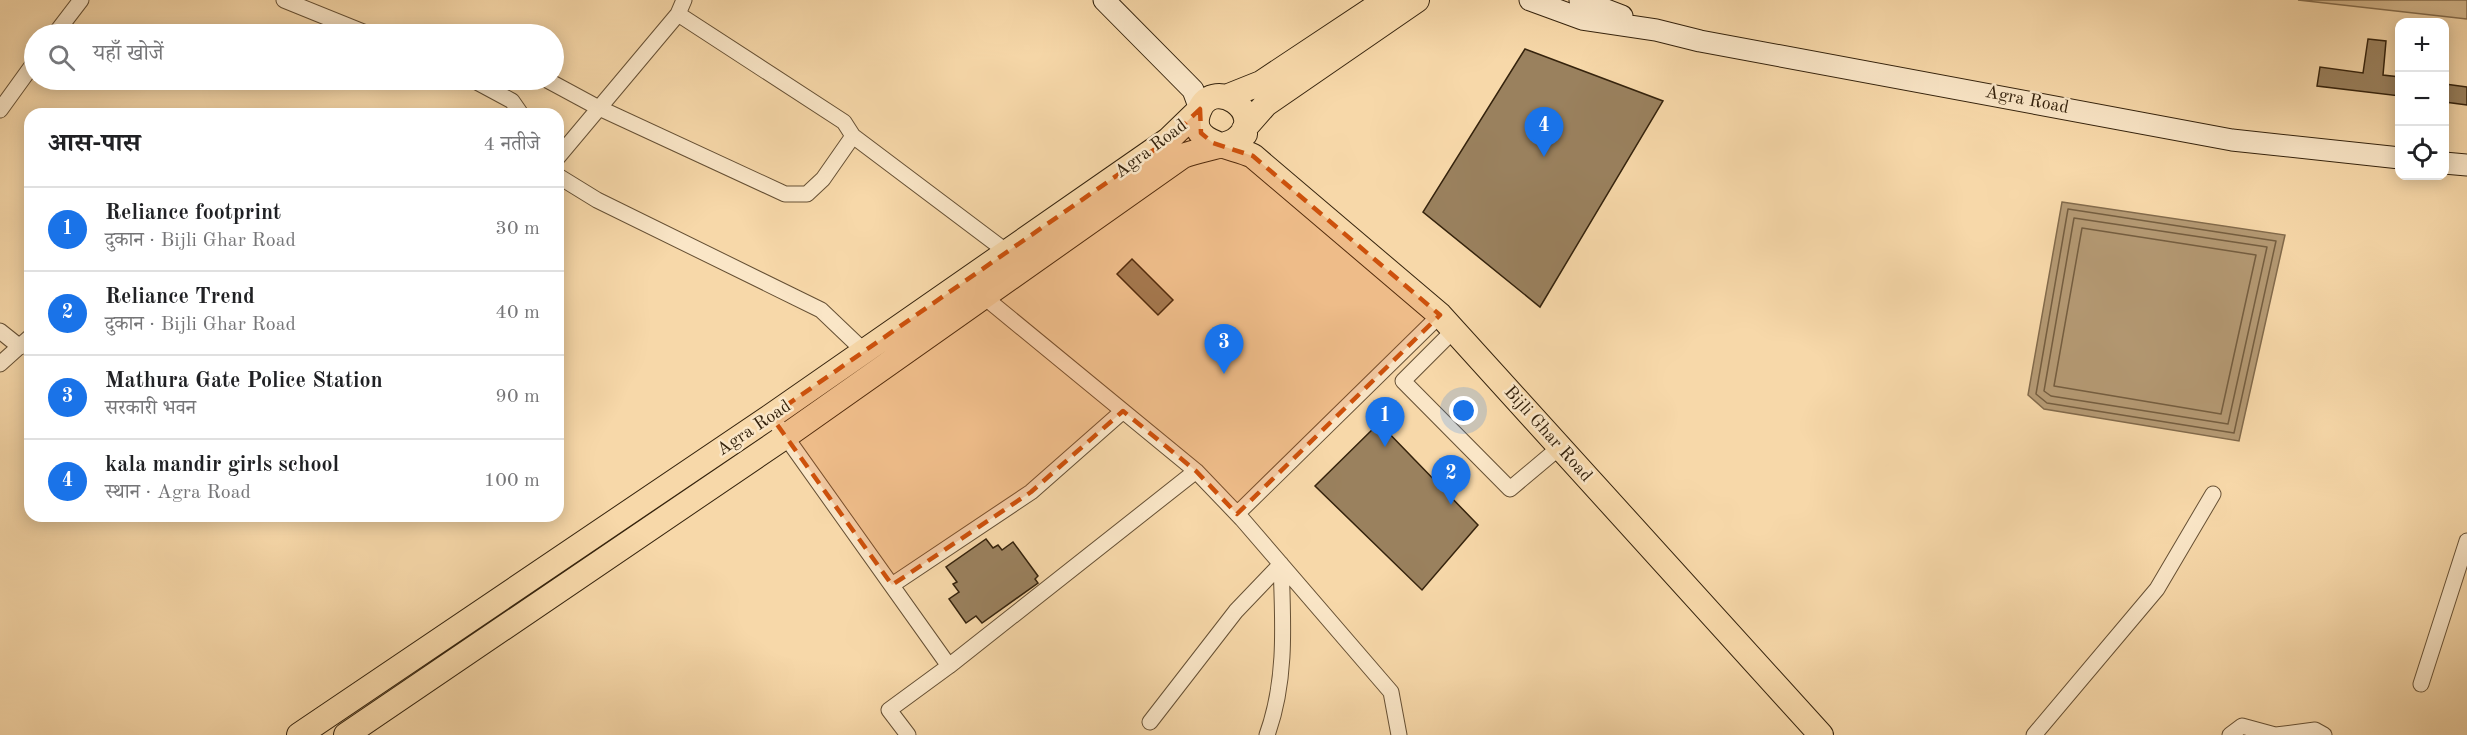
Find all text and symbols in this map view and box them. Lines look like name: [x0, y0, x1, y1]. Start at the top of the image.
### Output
map controls: [2395, 18, 2449, 180]
button: +: [2395, 18, 2449, 72]
search box: [24, 24, 564, 90]
icon: search: [45, 41, 78, 74]
text: यहाँ खोजें: [93, 43, 164, 65]
button: −: [2395, 72, 2449, 126]
street label: Agra Road: [1984, 83, 2070, 117]
pin: 4: [1524, 108, 1564, 157]
street label: Agra Road: [1112, 116, 1190, 182]
button: locate: [2395, 126, 2449, 180]
text: आस-पास: [48, 131, 140, 157]
text: 4 नतीजे: [483, 135, 540, 155]
text: Reliance footprint: [105, 202, 281, 224]
text: 1: [62, 219, 73, 239]
text: 30 m: [495, 219, 540, 239]
text: दुकान · Bijli Ghar Road: [105, 231, 296, 251]
text: Reliance Trend: [105, 286, 255, 308]
text: 2: [62, 303, 73, 323]
text: 40 m: [495, 303, 540, 323]
text: दुकान · Bijli Ghar Road: [105, 315, 296, 335]
pin: 3: [1204, 324, 1244, 374]
text: Mathura Gate Police Station: [105, 370, 383, 392]
street label: Bijli Ghar Road: [1501, 383, 1595, 485]
text: 3: [62, 387, 73, 407]
text: 90 m: [495, 387, 540, 407]
your location: [1449, 396, 1478, 425]
street label: Agra Road: [714, 397, 794, 459]
pin: 1: [1366, 398, 1404, 447]
text: सरकारी भवन: [105, 399, 196, 419]
text: kala mandir girls school: [105, 454, 339, 476]
pin: 2: [1432, 456, 1470, 505]
text: 4: [62, 471, 73, 491]
text: 100 m: [484, 471, 540, 491]
text: स्थान · Agra Road: [105, 483, 251, 503]

